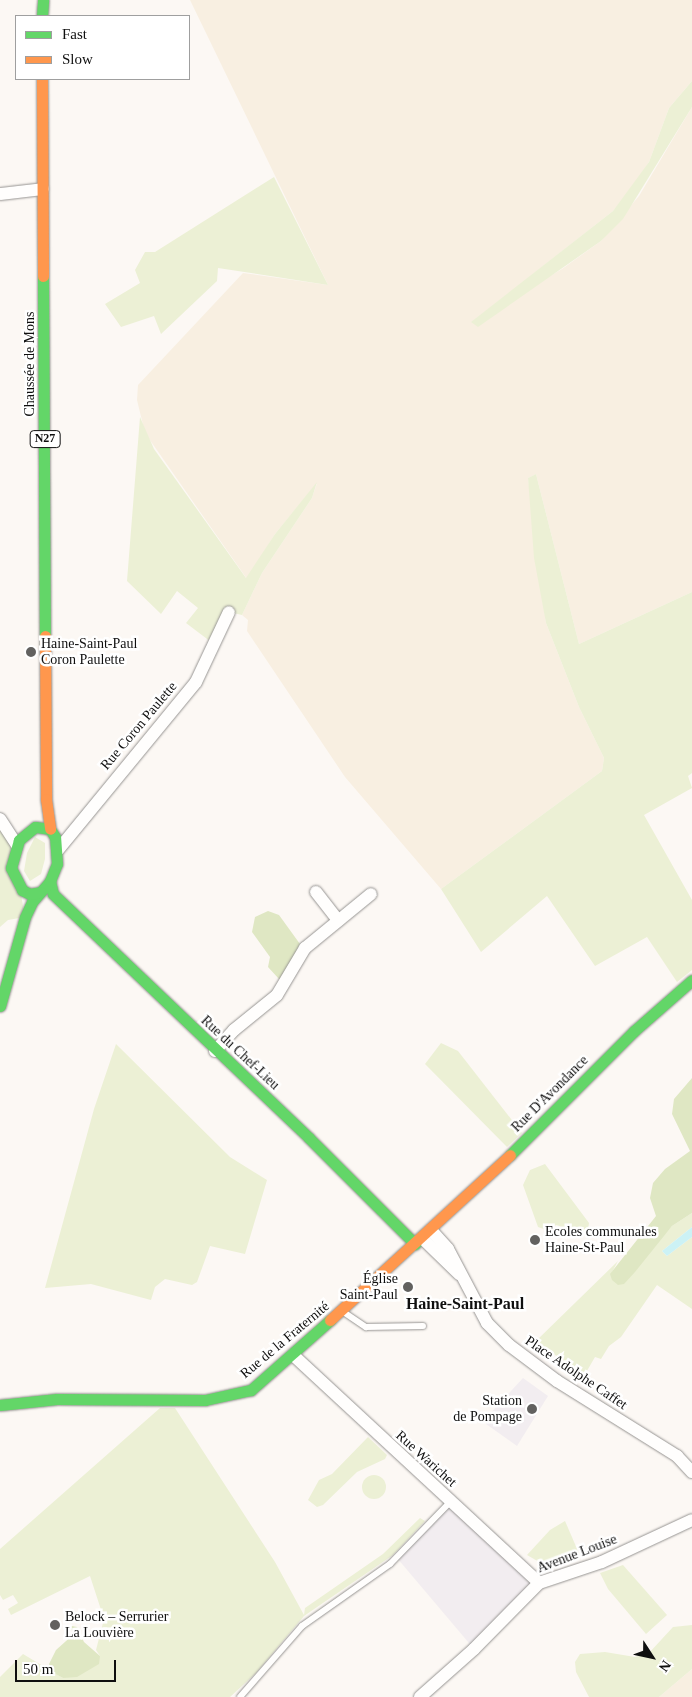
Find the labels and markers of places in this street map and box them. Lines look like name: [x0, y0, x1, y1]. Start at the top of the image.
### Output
place label: Haine-Saint-Paul Coron Paulette: [41, 636, 137, 669]
marker: Haine-Saint-Paul Coron Paulette: [25, 646, 37, 658]
place label: Ecoles communales Haine-St-Paul: [545, 1224, 657, 1256]
marker: Ecoles communales Haine-St-Paul: [529, 1234, 541, 1246]
place label: Église Saint-Paul: [340, 1271, 398, 1304]
marker: Église Saint-Paul: [402, 1281, 414, 1293]
place label: Station de Pompage: [453, 1393, 522, 1425]
marker: Station de Pompage: [526, 1403, 538, 1415]
place label: Belock – Serrurier La Louvière: [65, 1609, 168, 1641]
marker: Belock – Serrurier La Louvière: [49, 1619, 61, 1631]

